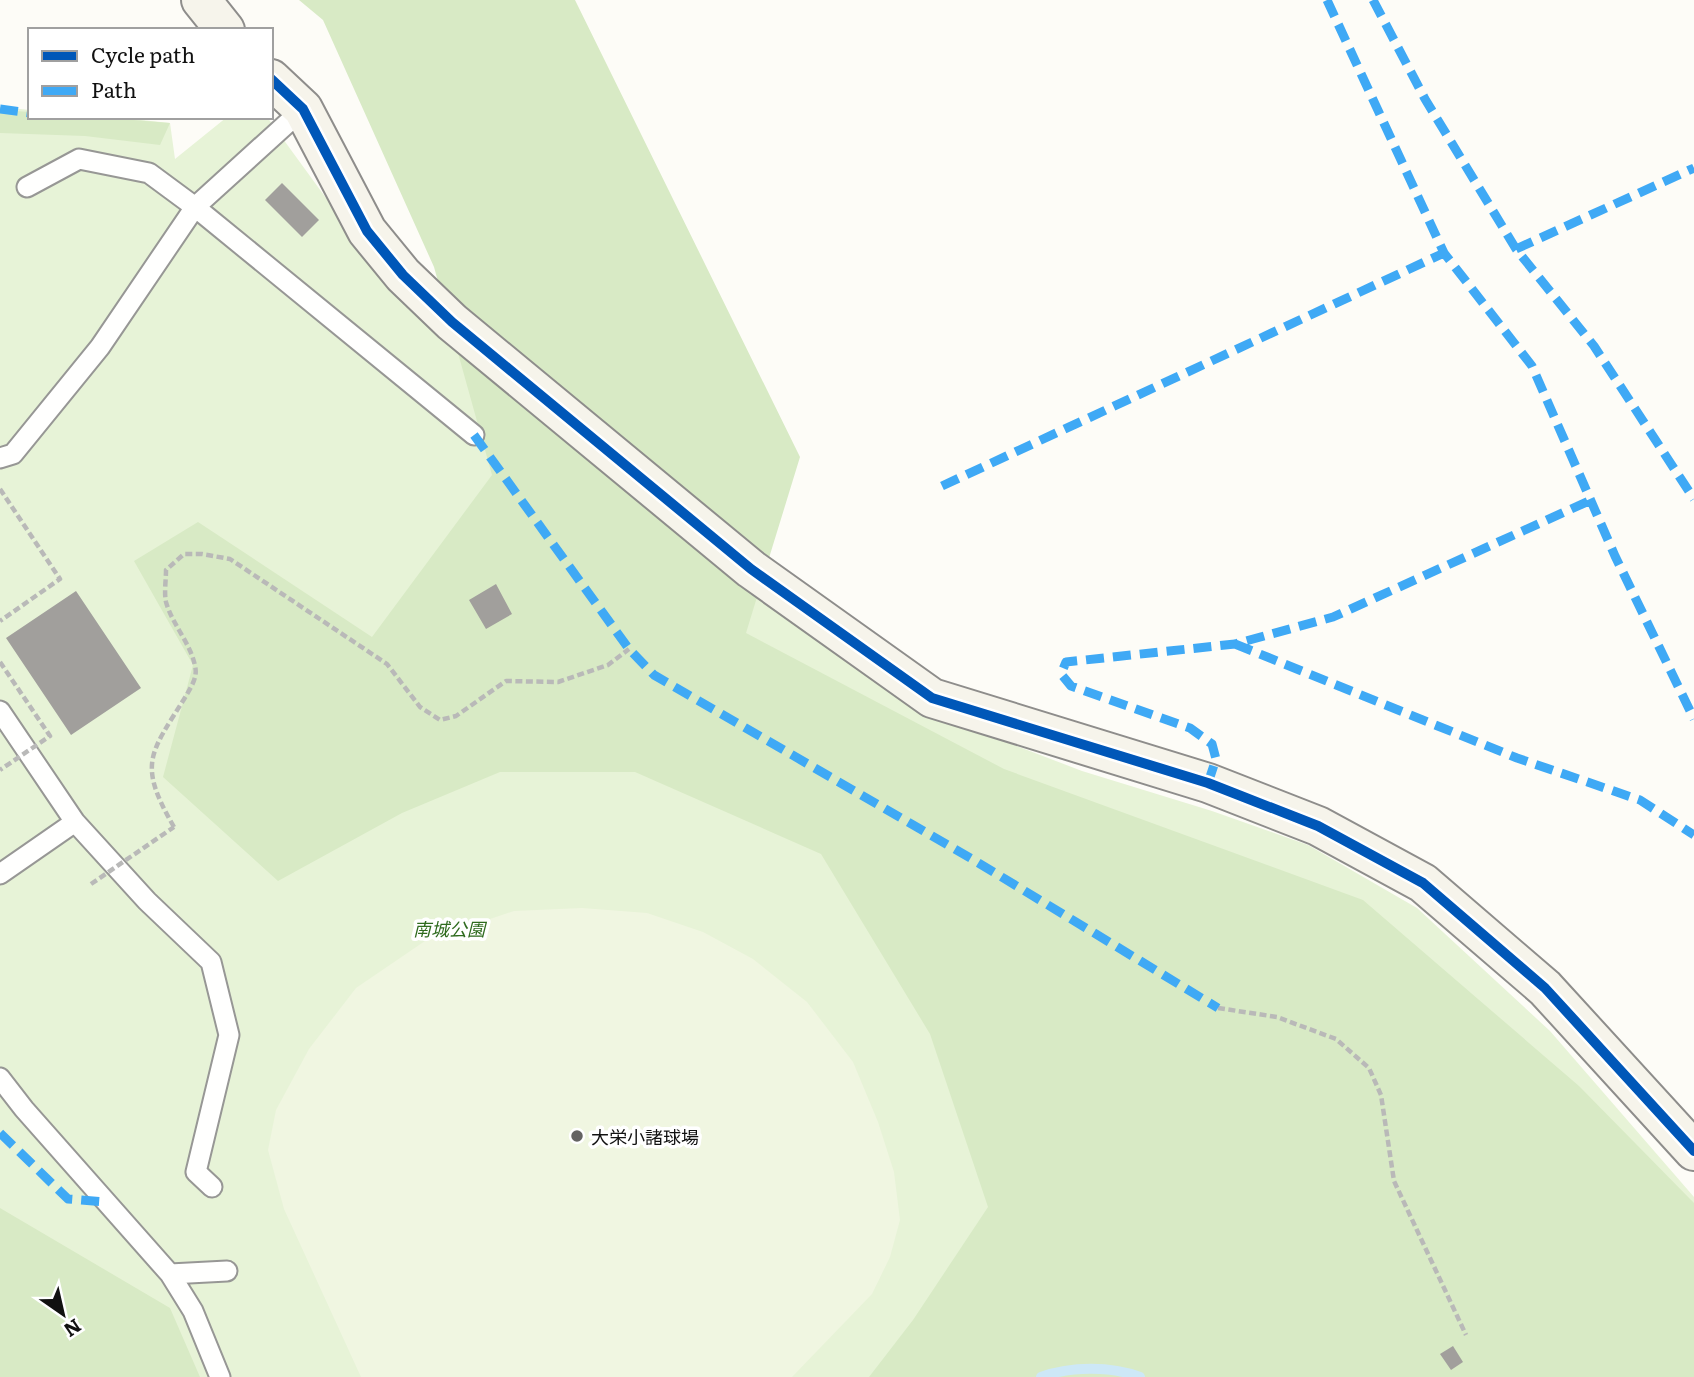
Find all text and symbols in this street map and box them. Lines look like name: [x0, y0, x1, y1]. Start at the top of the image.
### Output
legend: [28, 28, 273, 119]
text: Cycle path: [91, 38, 195, 69]
text: Path: [91, 73, 137, 104]
park label: 南城公園: [413, 915, 488, 942]
place label: 大栄小諸球場: [591, 1123, 699, 1150]
marker: 大栄小諸球場: [569, 1128, 585, 1144]
north arrow: [28, 1279, 98, 1349]
text: N: [59, 1313, 88, 1345]

